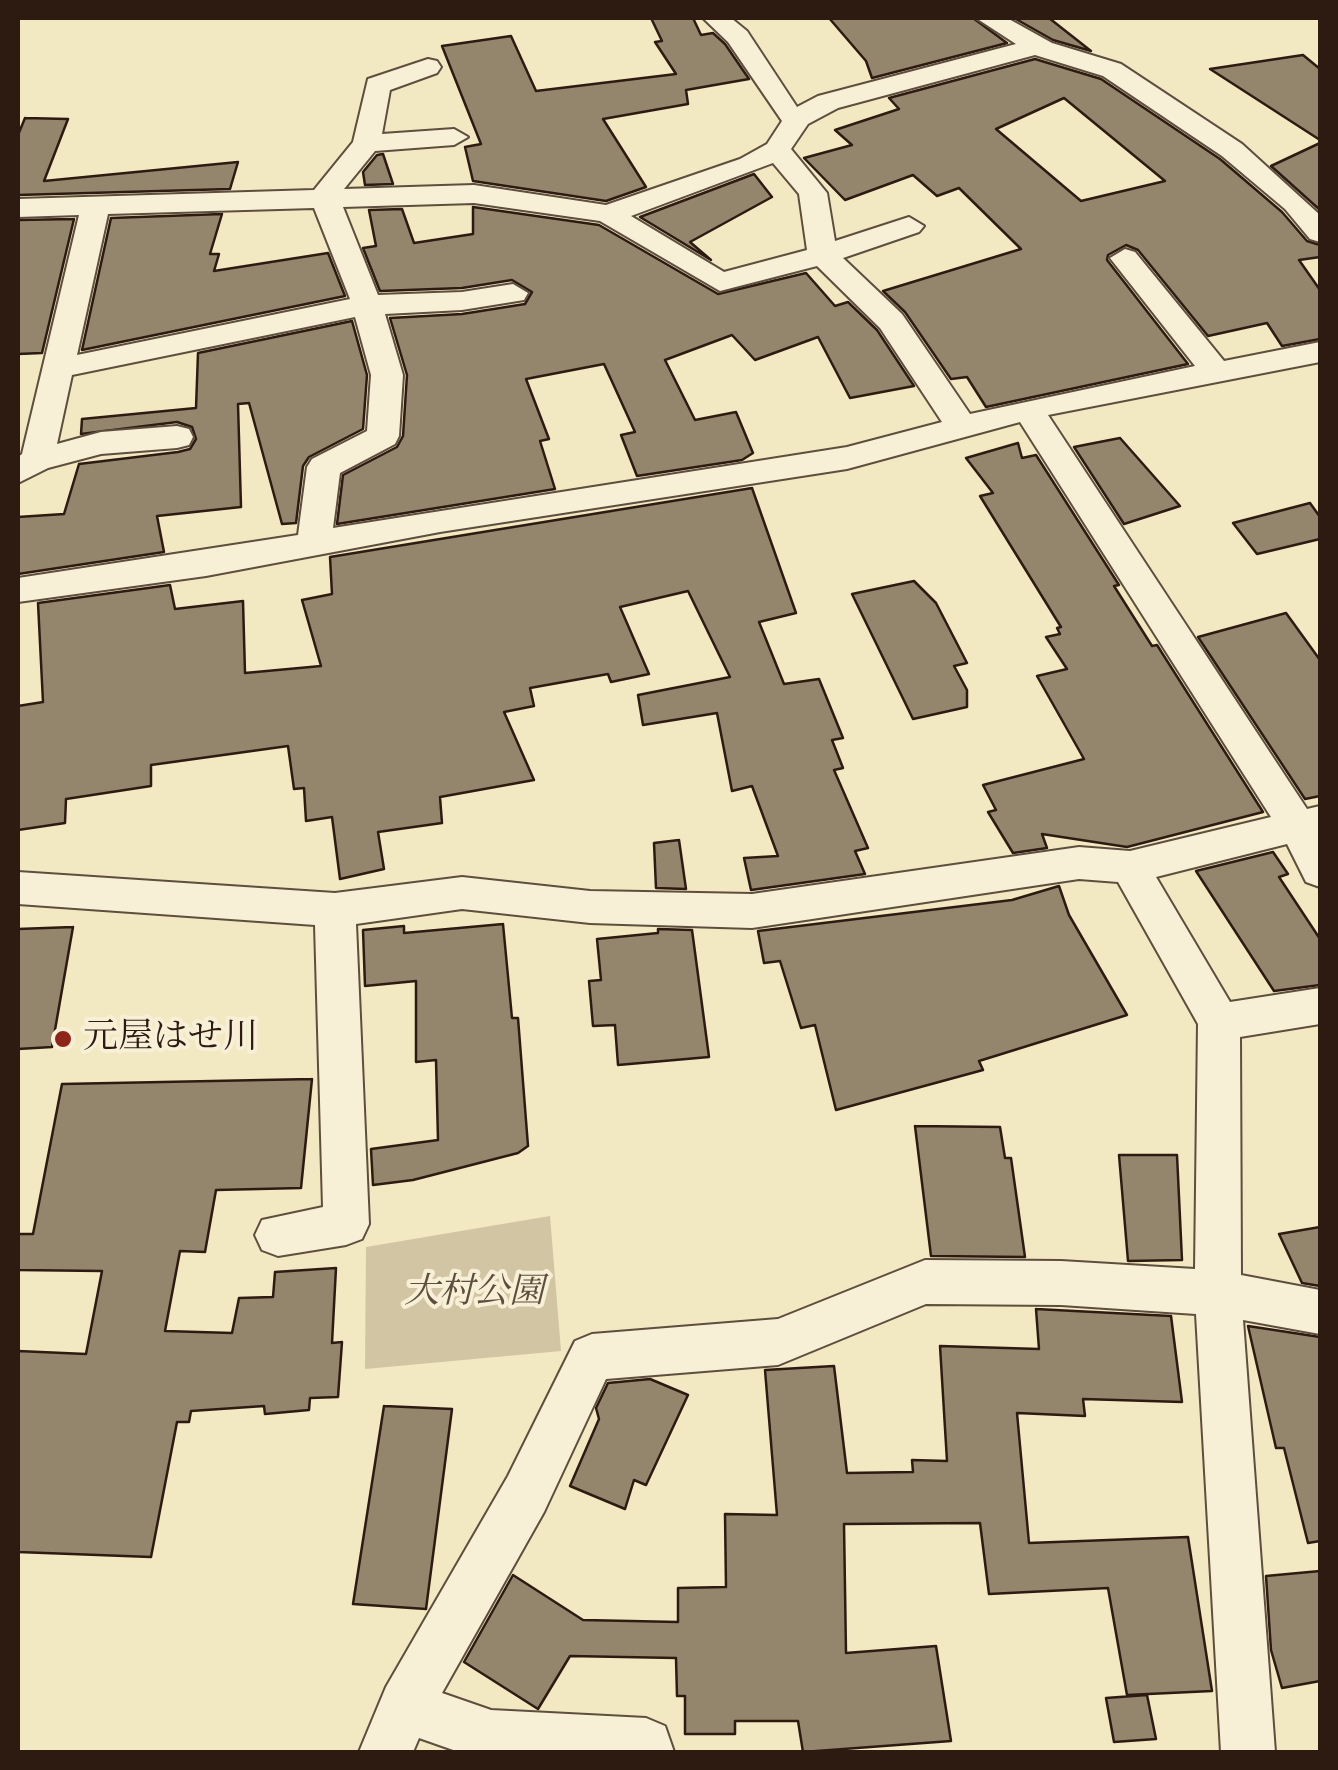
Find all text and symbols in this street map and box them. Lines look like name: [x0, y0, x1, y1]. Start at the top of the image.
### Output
place label: 元屋はせ川: [83, 1018, 258, 1060]
marker: 元屋はせ川: [52, 1028, 74, 1050]
park label: 大村公園: [404, 1273, 544, 1315]

